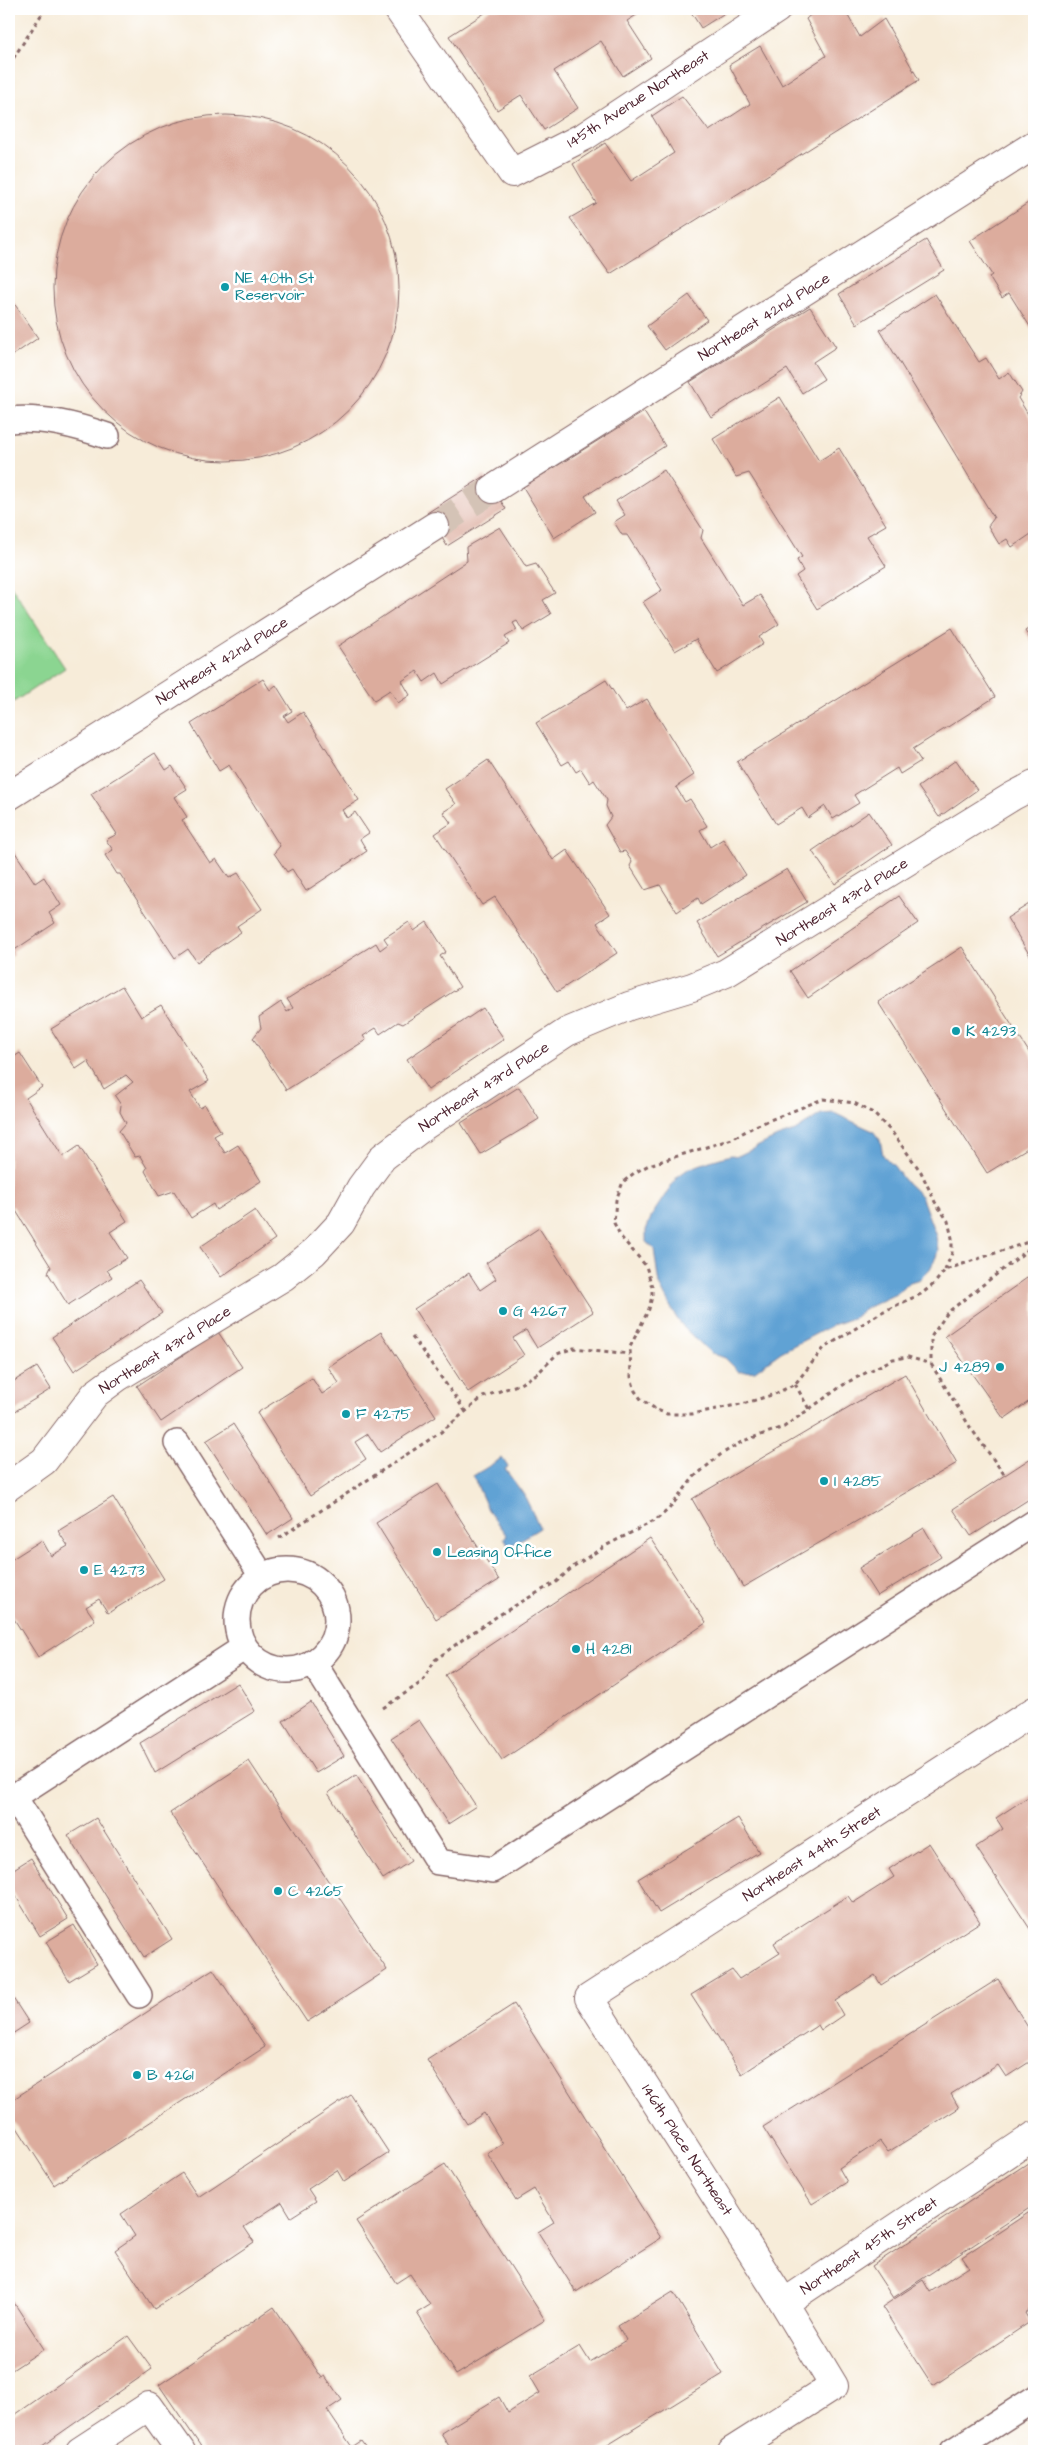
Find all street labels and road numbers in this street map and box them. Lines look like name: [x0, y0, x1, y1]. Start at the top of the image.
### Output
street label: 145th Avenue Northeast: [563, 45, 713, 153]
street label: Northeast 42nd Place: [694, 268, 834, 366]
street label: Northeast 42nd Place: [152, 612, 292, 710]
street label: Northeast 43rd Place: [772, 853, 912, 951]
street label: Northeast 43rd Place: [415, 1037, 553, 1137]
street label: Northeast 43rd Place: [95, 1301, 235, 1399]
street label: Northeast 44th Street: [739, 1801, 885, 1907]
street label: 146th Place Northeast: [636, 2080, 738, 2220]
street label: Northeast 45th Street: [796, 2192, 942, 2300]

